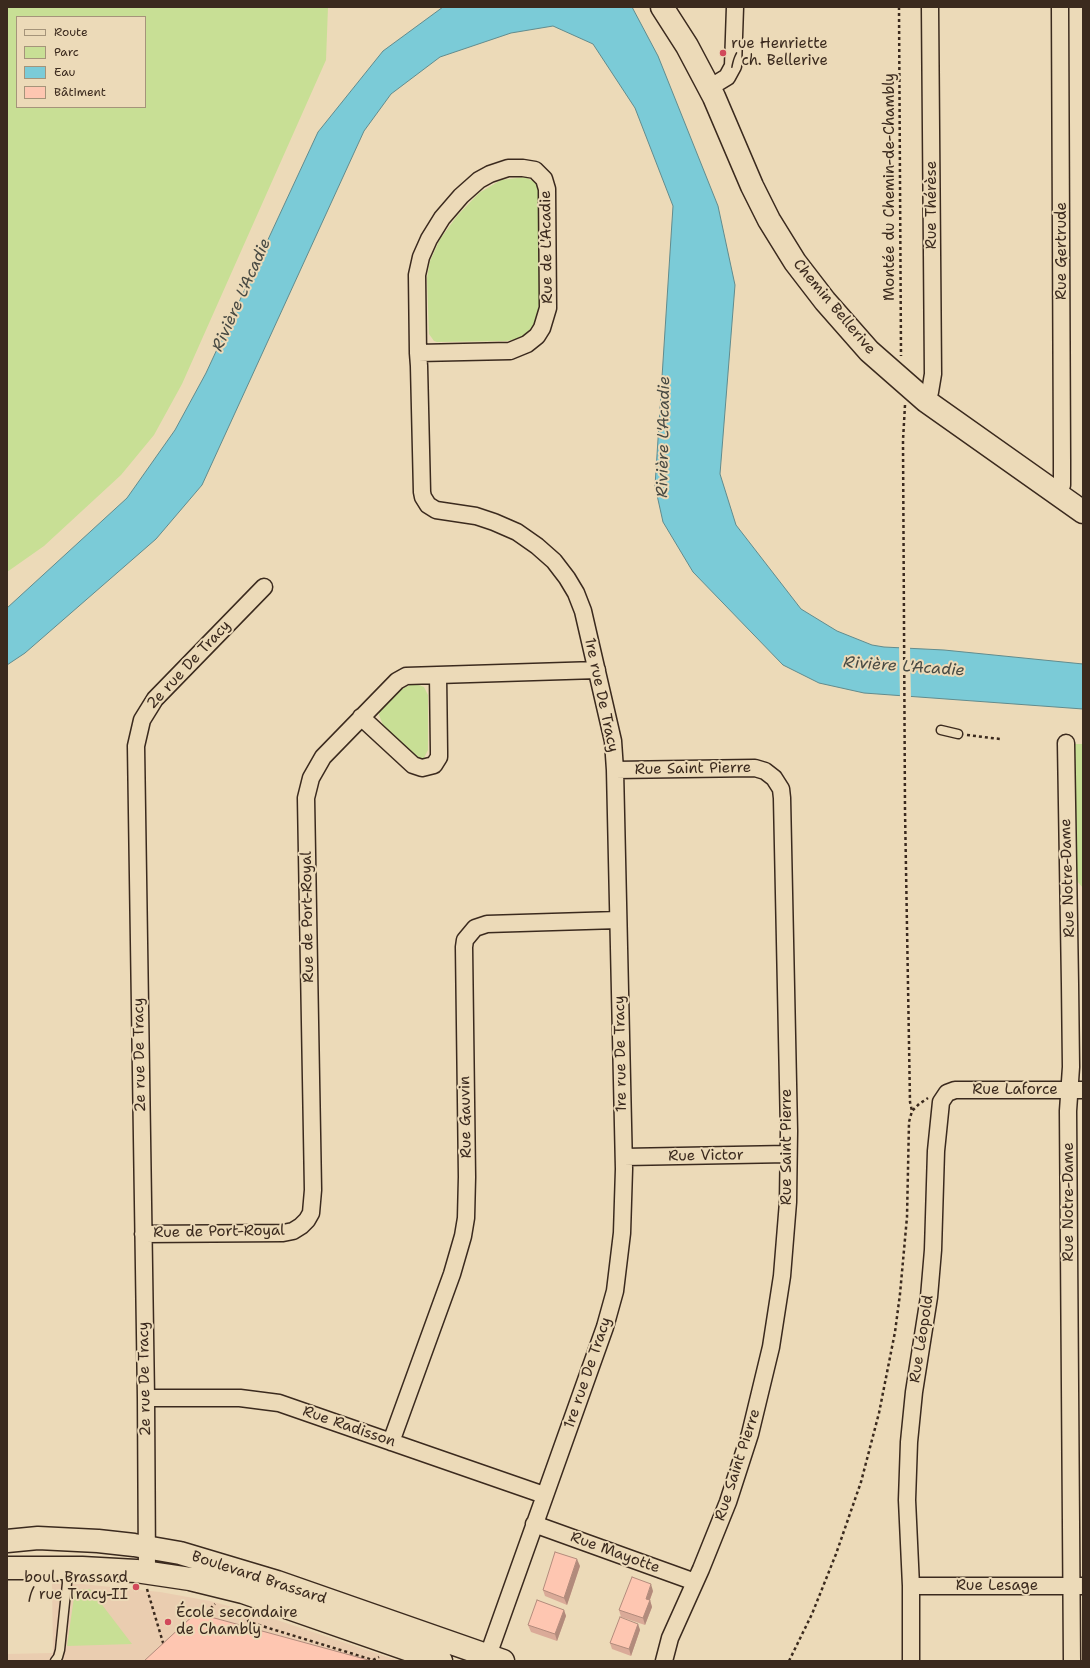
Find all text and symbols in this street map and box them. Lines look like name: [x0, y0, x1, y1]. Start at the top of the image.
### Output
legend: [16, 16, 146, 108]
text: Route: [54, 24, 88, 40]
place label: rue Henriette / ch. Bellerive: [731, 35, 828, 70]
text: Parc: [54, 44, 79, 60]
marker: rue Henriette / ch. Bellerive: [718, 48, 728, 58]
text: Eau: [54, 64, 75, 80]
street label: Montée du Chemin-de-Chambly: [881, 73, 899, 301]
text: Bâtiment: [54, 84, 106, 100]
street label: Rue Thérèse: [923, 161, 941, 249]
street label: Rue de L'Acadie: [537, 190, 557, 304]
street label: Rue Gertrude: [1053, 202, 1071, 300]
water label: Rivière L'Acadie: [209, 236, 275, 354]
street label: Chemin Bellerive: [789, 256, 879, 358]
water label: Rivière L'Acadie: [653, 376, 675, 498]
street label: 2e rue De Tracy: [143, 617, 235, 713]
street label: 1re rue De Tracy: [580, 636, 622, 754]
water label: Rivière L'Acadie: [843, 653, 965, 681]
street label: Rue Saint Pierre: [635, 759, 751, 779]
street label: Rue Notre-Dame: [1057, 818, 1079, 938]
street label: Rue de Port-Royal: [298, 851, 318, 983]
street label: 1re rue De Tracy: [611, 995, 631, 1113]
street label: 2e rue De Tracy: [130, 998, 150, 1112]
street label: Rue Gauvin: [456, 1076, 476, 1158]
street label: Rue Laforce: [972, 1081, 1058, 1099]
street label: Rue Saint Pierre: [778, 1089, 796, 1205]
street label: Rue Notre-Dame: [1060, 1142, 1078, 1262]
street label: Rue Victor: [668, 1146, 744, 1166]
street label: Rue de Port-Royal: [153, 1222, 285, 1242]
street label: Rue Léopold: [906, 1294, 938, 1384]
street label: 1re rue De Tracy: [560, 1315, 616, 1431]
street label: 2e rue De Tracy: [135, 1322, 155, 1436]
street label: Rue Radisson: [300, 1403, 398, 1451]
street label: Rue Saint Pierre: [711, 1407, 765, 1523]
street label: Rue Mayotte: [568, 1528, 662, 1578]
street label: Boulevard Brassard: [189, 1548, 329, 1608]
place label: boul. Brassard / rue Tracy-II: [24, 1569, 128, 1604]
street label: Rue Lesage: [956, 1577, 1038, 1595]
marker: boul. Brassard / rue Tracy-II: [131, 1582, 141, 1592]
place label: École secondaire de Chambly: [176, 1604, 298, 1639]
marker: École secondaire de Chambly: [163, 1617, 173, 1627]

